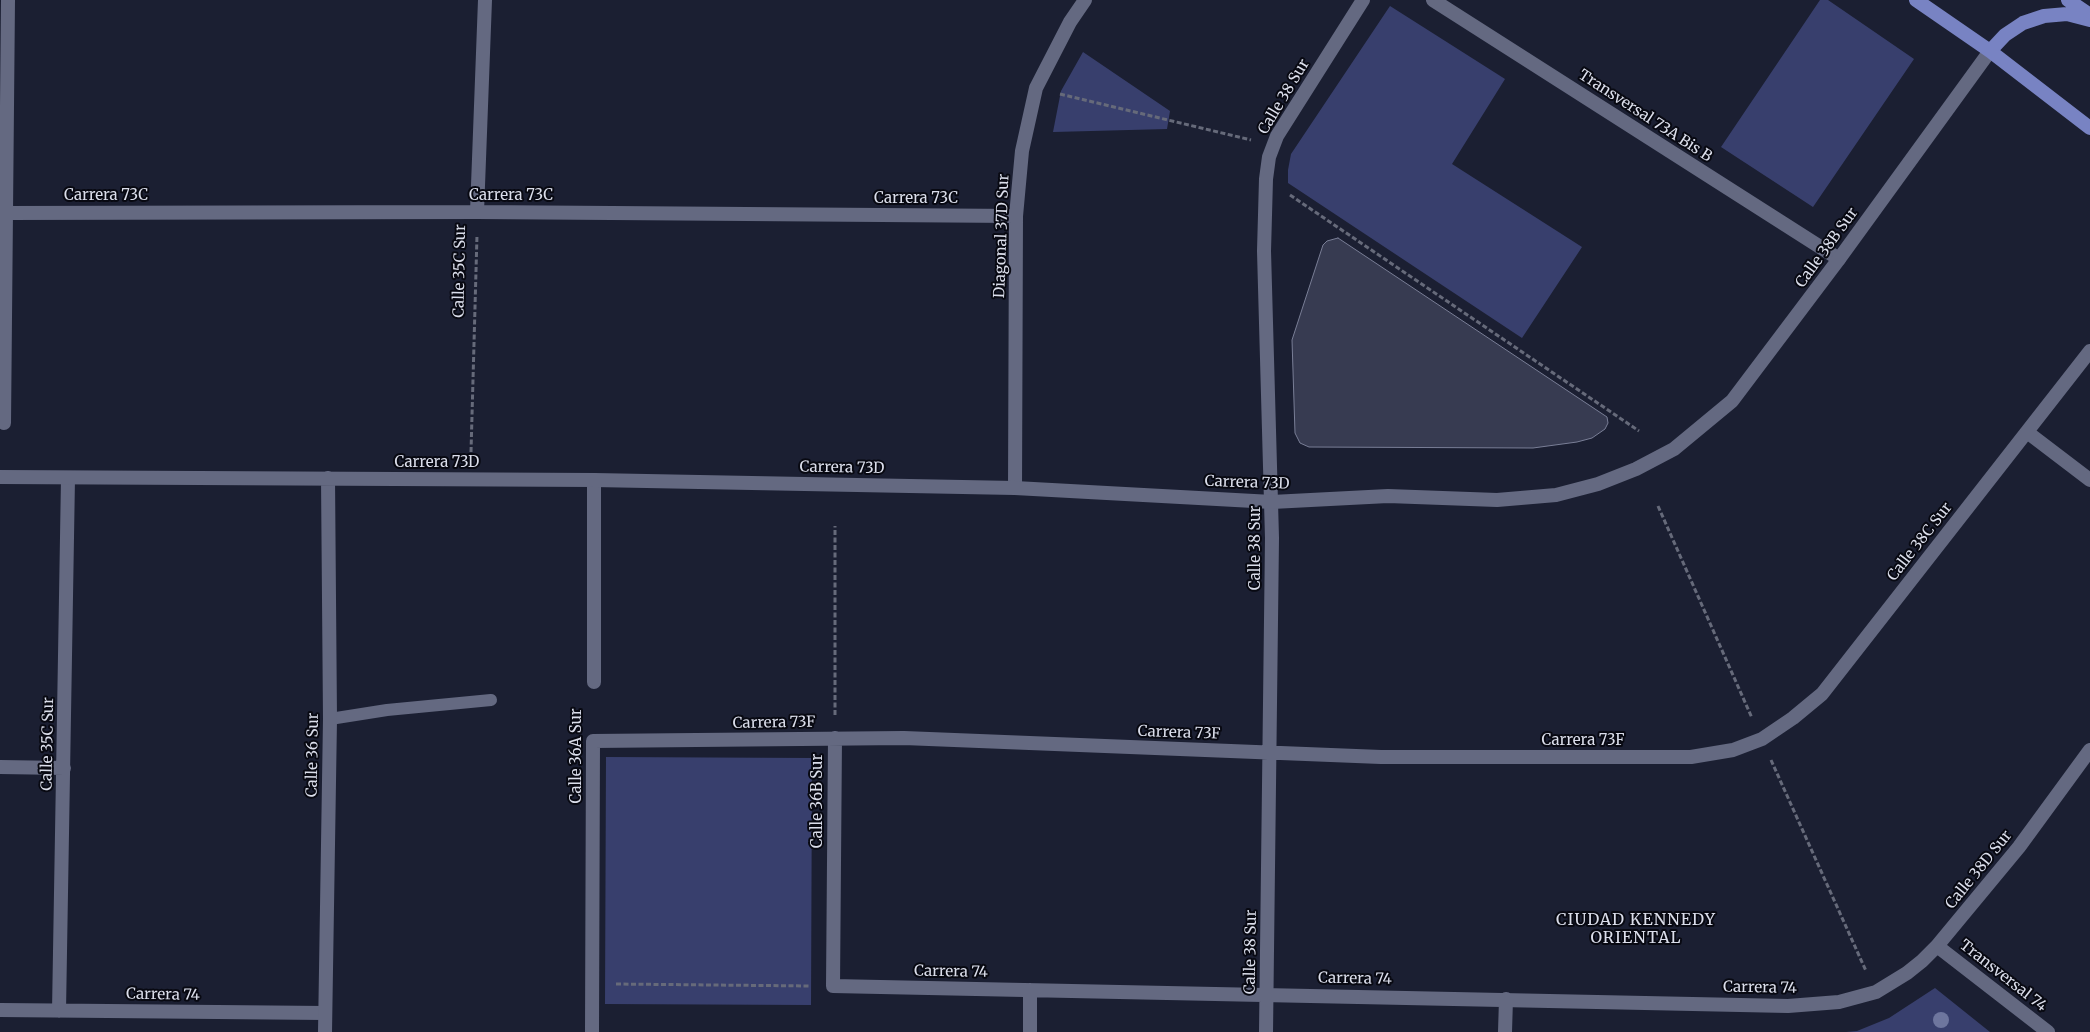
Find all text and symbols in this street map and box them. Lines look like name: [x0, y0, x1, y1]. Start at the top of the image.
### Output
street label: Calle 38 Sur: [1255, 56, 1313, 138]
street label: Transversal 73A Bis B: [1575, 66, 1715, 166]
street label: Diagonal 37D Sur: [991, 174, 1013, 298]
street label: Carrera 73C: [64, 187, 148, 205]
street label: Carrera 73C: [469, 187, 553, 205]
street label: Carrera 73C: [874, 190, 958, 208]
street label: Calle 38B Sur: [1792, 205, 1862, 291]
street label: Calle 35C Sur: [450, 224, 470, 318]
street label: Carrera 73D: [395, 454, 479, 472]
street label: Carrera 73D: [799, 458, 885, 478]
street label: Carrera 73D: [1204, 473, 1290, 493]
street label: Calle 38C Sur: [1884, 499, 1956, 585]
street label: Calle 38 Sur: [1247, 506, 1265, 590]
street label: Calle 35C Sur: [38, 697, 58, 791]
street label: Calle 36A Sur: [568, 709, 586, 803]
street label: Calle 36 Sur: [303, 713, 323, 797]
street label: Carrera 73F: [732, 713, 816, 733]
street label: Carrera 73F: [1137, 723, 1221, 743]
street label: Carrera 73F: [1542, 732, 1624, 750]
street label: Calle 36B Sur: [809, 754, 827, 848]
street label: Calle 38D Sur: [1942, 827, 2016, 913]
street label: Calle 38 Sur: [1241, 910, 1261, 994]
district label: CIUDAD KENNEDY ORIENTAL: [1554, 910, 1718, 948]
street label: Transversal 74: [1956, 936, 2050, 1016]
street label: Carrera 74: [914, 962, 988, 982]
street label: Carrera 74: [1318, 969, 1392, 989]
street label: Carrera 74: [1723, 978, 1797, 998]
street label: Carrera 74: [126, 985, 200, 1005]

